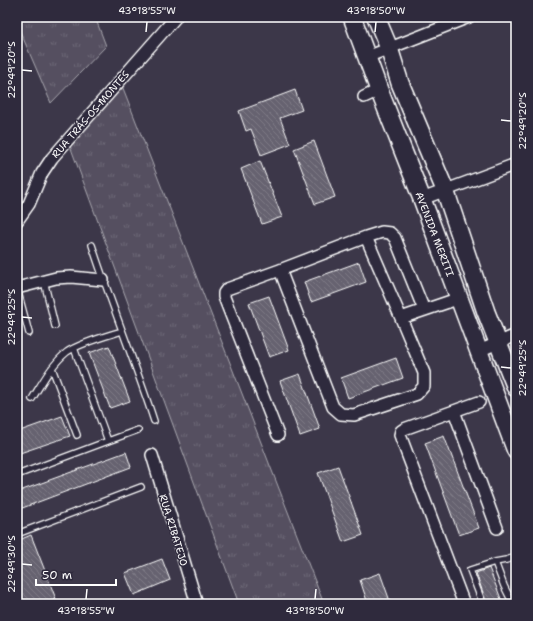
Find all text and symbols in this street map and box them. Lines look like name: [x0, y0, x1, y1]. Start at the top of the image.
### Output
text: 43°18'55"W: [118, 4, 176, 17]
text: 43°18'50"W: [347, 4, 406, 17]
text: 22°49'20"S: [5, 41, 18, 99]
street label: RUA TRÁS-OS-MONTES: [49, 68, 132, 161]
text: 22°49'20"S: [516, 92, 529, 150]
street label: AVENIDA MERITI: [412, 190, 457, 279]
text: 22°49'25"S: [5, 288, 18, 345]
text: 22°49'25"S: [516, 339, 529, 396]
street label: RUA RIBATEJO: [156, 493, 191, 568]
text: 22°49'30"S: [5, 535, 18, 593]
scale bar: [36, 561, 116, 587]
text: 50 m: [42, 567, 72, 583]
text: 43°18'55"W: [57, 604, 115, 617]
text: 43°18'50"W: [286, 604, 345, 617]

